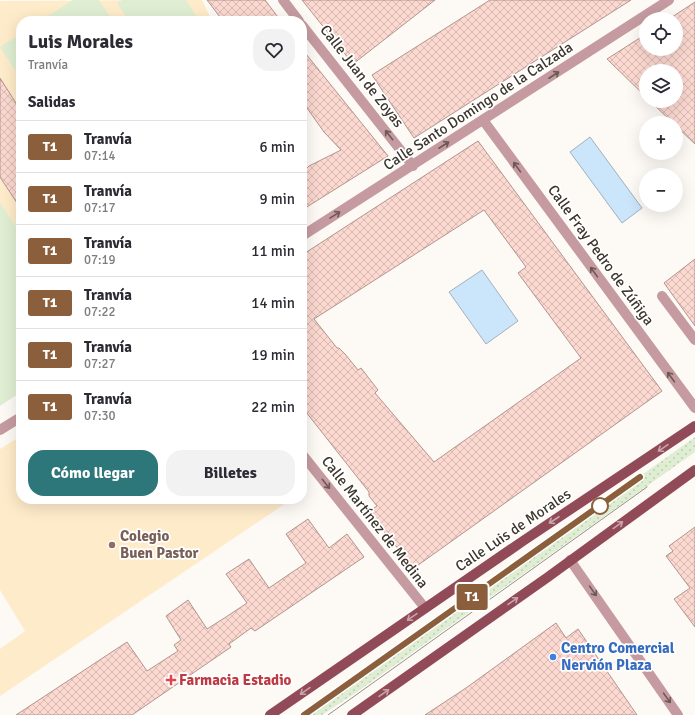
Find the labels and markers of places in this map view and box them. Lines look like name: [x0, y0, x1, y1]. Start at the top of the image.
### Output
unlabelled marker: [591, 497, 609, 515]
place label: Colegio Buen Pastor: [120, 527, 199, 562]
marker: Colegio Buen Pastor: [107, 540, 117, 550]
place label: Centro Comercial Nervión Plaza: [561, 639, 675, 674]
marker: Centro Comercial Nervión Plaza: [548, 652, 558, 662]
place label: Farmacia Estadio: [179, 671, 292, 689]
marker: Farmacia Estadio: [166, 675, 176, 685]

